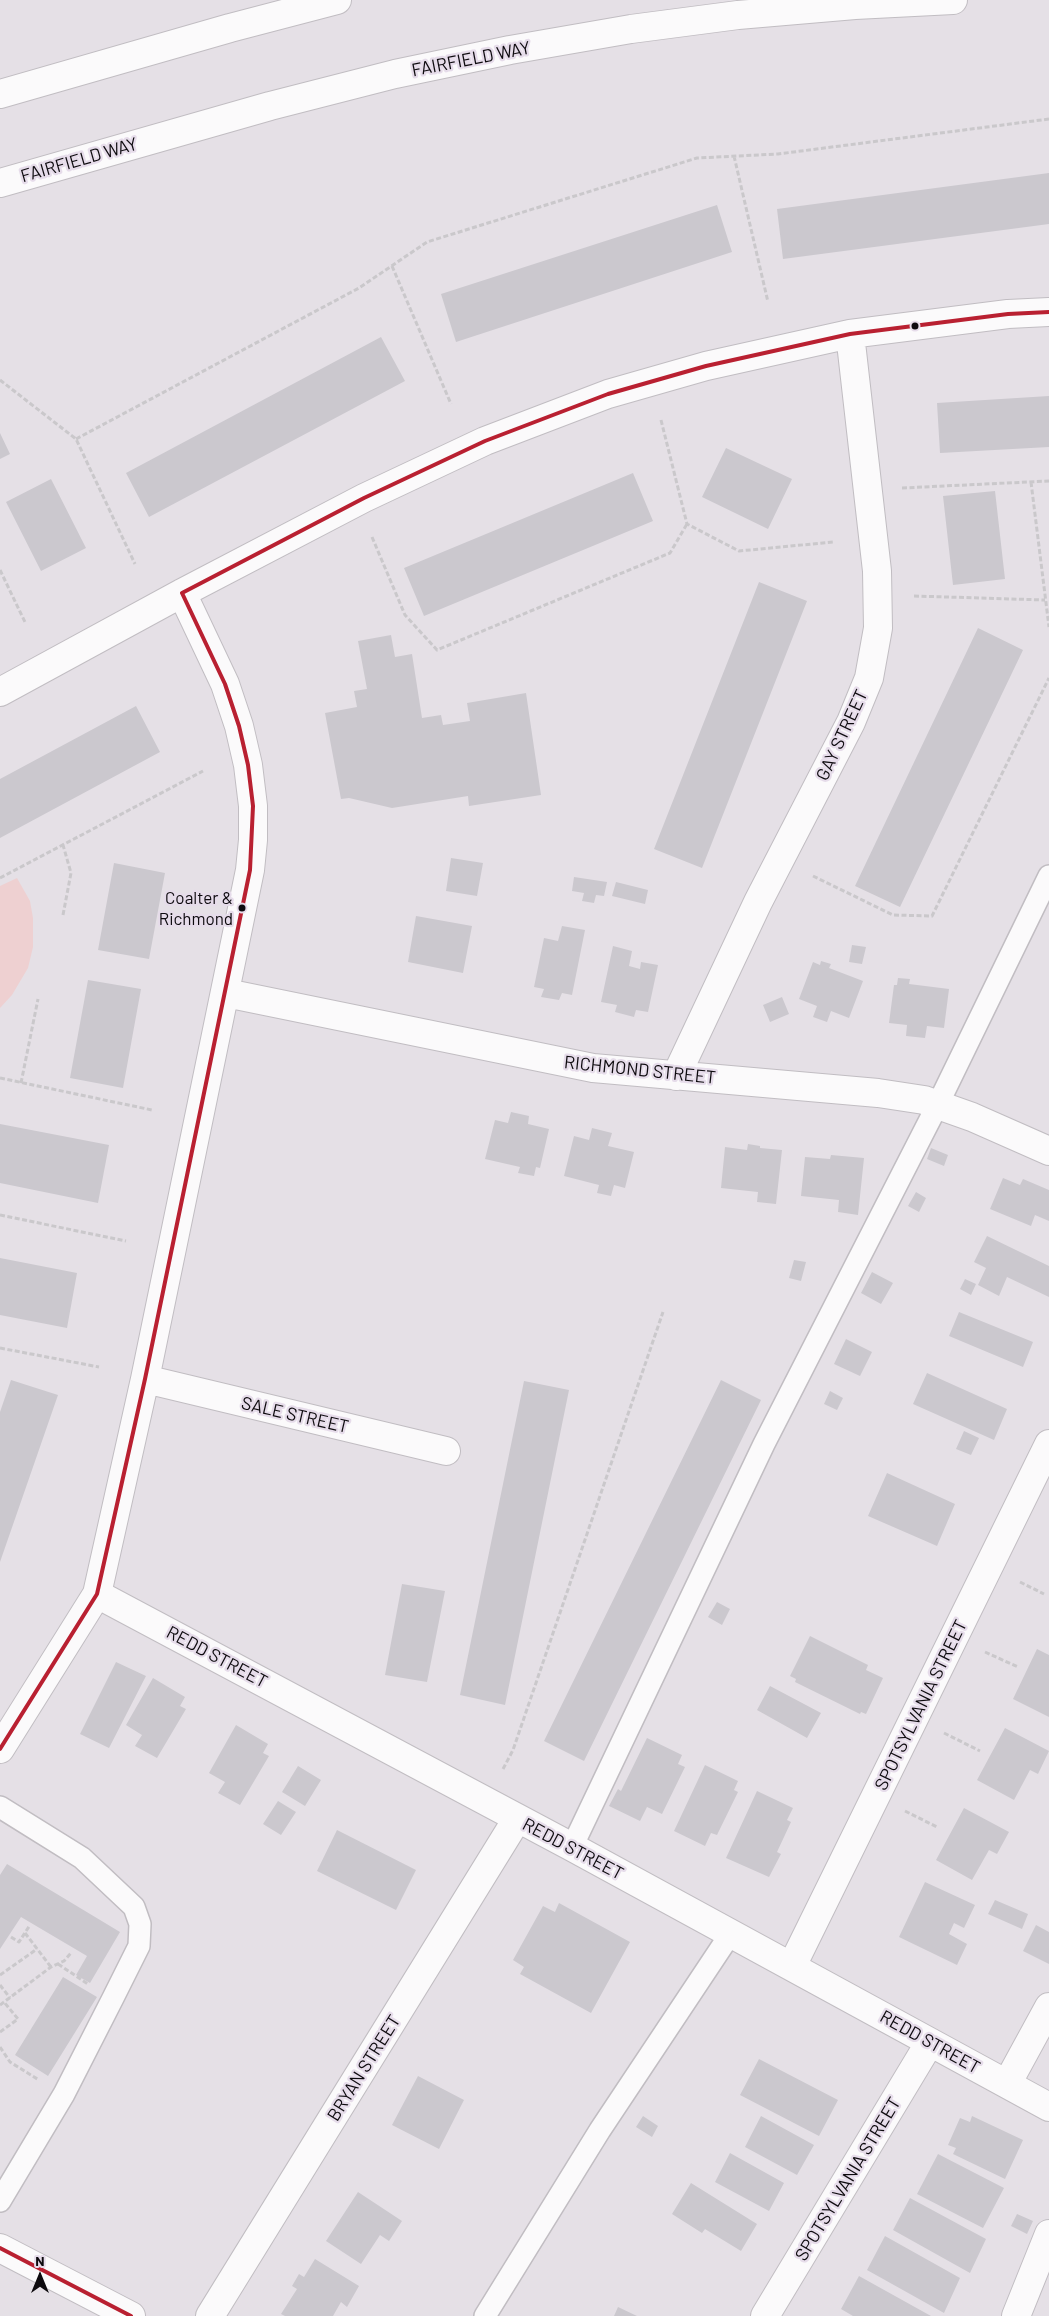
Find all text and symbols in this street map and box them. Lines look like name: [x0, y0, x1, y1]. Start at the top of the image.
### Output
street label: FAIRFIELD WAY: [410, 37, 532, 81]
street label: FAIRFIELD WAY: [18, 133, 140, 187]
unlabelled marker: [910, 321, 920, 331]
street label: GAY STREET: [812, 686, 872, 784]
place label: Coalter & Richmond: [159, 888, 233, 928]
marker: Coalter & Richmond: [237, 903, 247, 913]
street label: RICHMOND STREET: [563, 1051, 717, 1089]
street label: SALE STREET: [239, 1392, 351, 1438]
street label: SPOTSYLVANIA STREET: [870, 1616, 972, 1794]
street label: REDD STREET: [163, 1621, 271, 1693]
street label: REDD STREET: [519, 1813, 627, 1885]
street label: REDD STREET: [876, 2006, 984, 2078]
street label: BRYAN STREET: [323, 2011, 405, 2125]
street label: SPOTSYLVANIA STREET: [791, 2093, 905, 2265]
north arrow: [15, 2251, 65, 2301]
text: N: [35, 2252, 45, 2269]

